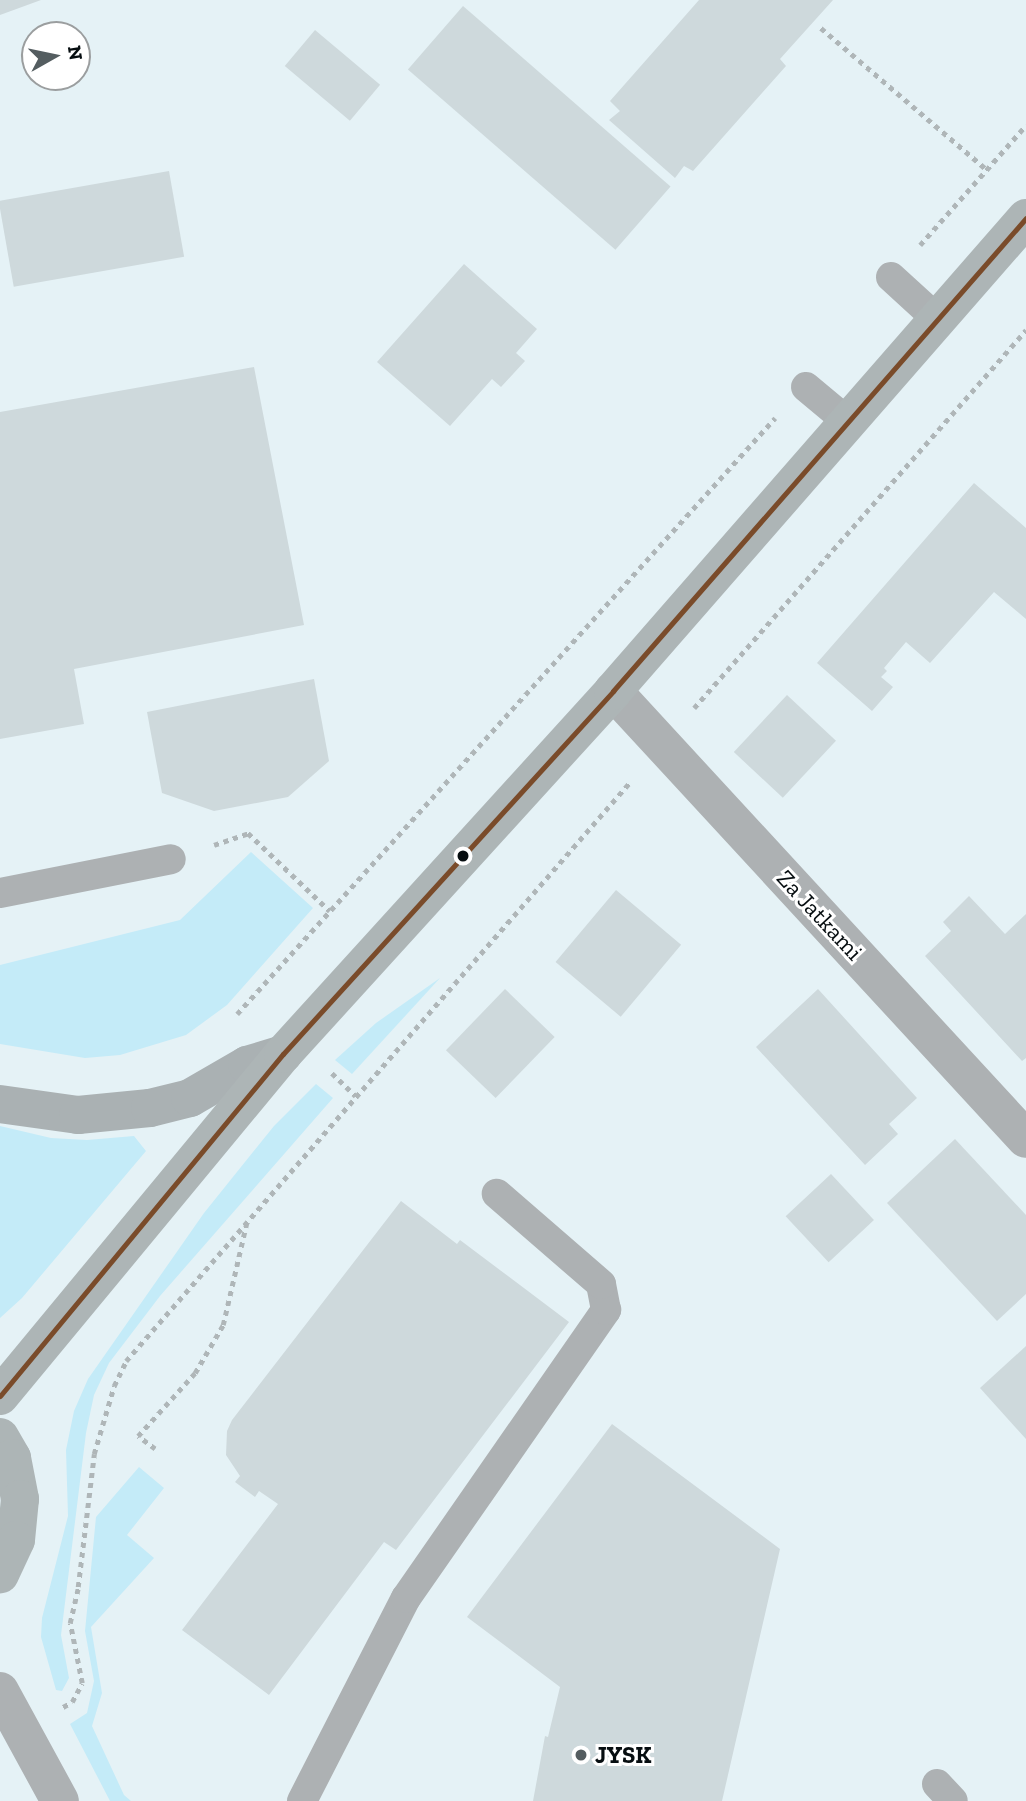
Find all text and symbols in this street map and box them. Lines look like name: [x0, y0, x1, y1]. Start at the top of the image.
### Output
north arrow: [21, 21, 91, 91]
text: N: [63, 44, 88, 62]
unlabelled marker: [456, 849, 470, 863]
street label: Za Jatkami: [771, 864, 869, 966]
place label: JYSK: [595, 1741, 652, 1769]
marker: JYSK: [573, 1747, 589, 1763]

